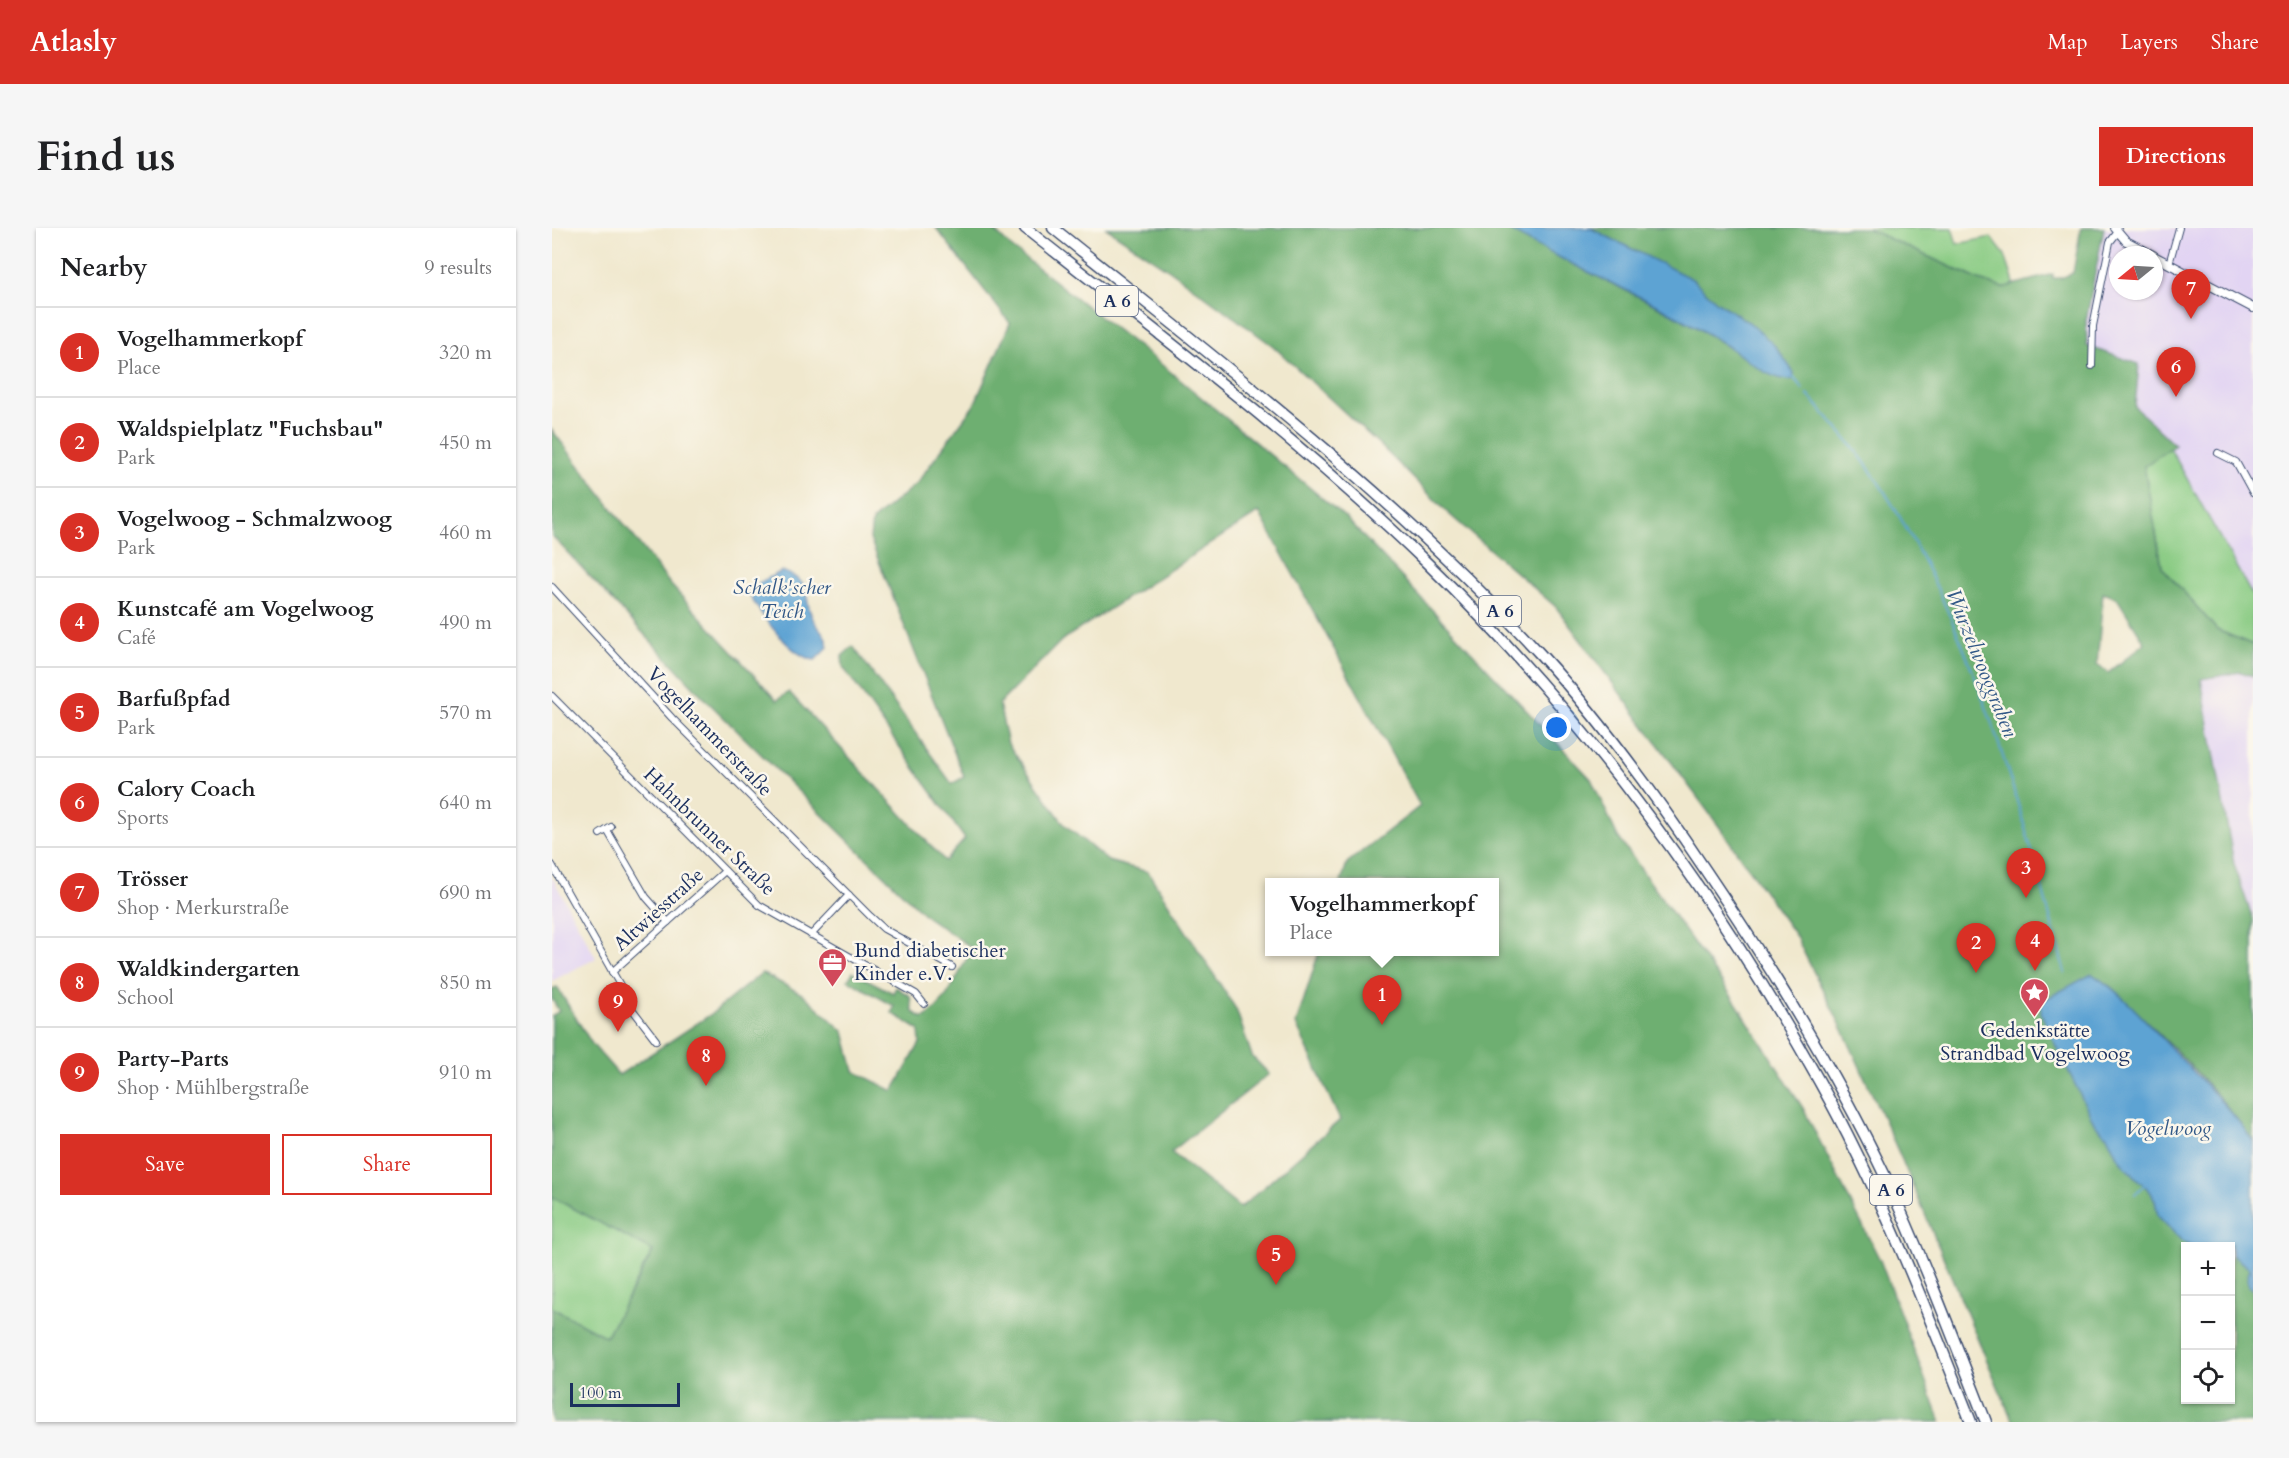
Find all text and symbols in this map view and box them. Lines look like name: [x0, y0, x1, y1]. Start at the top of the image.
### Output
text: Atlasly: [30, 23, 117, 61]
text: Map: [2048, 28, 2088, 57]
text: Layers: [2121, 28, 2178, 57]
text: Share: [2211, 28, 2259, 57]
button: Directions: [2099, 127, 2253, 186]
text: Find us: [36, 128, 176, 185]
north arrow: [2109, 246, 2163, 300]
text: Nearby: [60, 250, 148, 285]
text: 9 results: [424, 254, 492, 281]
pin: 7: [2172, 270, 2210, 319]
road number: A 6: [1096, 286, 1138, 316]
text: Vogelhammerkopf: [117, 324, 303, 354]
text: 1: [74, 339, 85, 366]
text: 320 m: [439, 339, 492, 366]
pin: 6: [2156, 348, 2196, 397]
text: Place: [117, 354, 161, 381]
text: Waldspielplatz "Fuchsbau": [117, 414, 383, 444]
text: 2: [74, 429, 85, 456]
text: 450 m: [439, 429, 492, 456]
text: Park: [117, 444, 155, 471]
text: Vogelwoog - Schmalzwoog: [117, 504, 392, 534]
text: 3: [74, 519, 85, 546]
text: 460 m: [439, 519, 492, 546]
text: Park: [117, 534, 155, 561]
water label: Schalk'scher Teich: [733, 573, 832, 626]
water label: Wurzelwooggraben: [1939, 585, 2025, 742]
text: Kunstcafé am Vogelwoog: [117, 594, 373, 624]
road number: A 6: [1479, 596, 1521, 626]
text: 4: [74, 609, 85, 636]
text: 490 m: [439, 609, 492, 636]
text: Café: [117, 624, 156, 651]
street label: Vogelhammerstraße: [641, 661, 779, 802]
text: Barfußpfad: [117, 684, 231, 714]
text: 5: [74, 699, 85, 726]
text: 570 m: [439, 699, 492, 726]
your location: [1542, 713, 1571, 742]
text: Park: [117, 714, 155, 741]
street label: Hahnbrunner Straße: [638, 761, 782, 902]
text: Calory Coach: [117, 774, 255, 804]
text: 6: [74, 789, 85, 816]
text: 640 m: [439, 789, 492, 816]
text: Sports: [117, 804, 169, 831]
pin: 3: [2006, 848, 2046, 898]
street label: Altwiesstraße: [607, 862, 709, 957]
text: Trösser: [117, 864, 188, 894]
popup: [1265, 878, 1499, 956]
text: 7: [74, 879, 85, 906]
text: 690 m: [439, 879, 492, 906]
text: Vogelhammerkopf: [1289, 889, 1475, 919]
text: Shop · Merkurstraße: [117, 894, 289, 921]
text: Place: [1289, 919, 1333, 946]
pin: 4: [2016, 922, 2054, 971]
pin: 2: [1956, 924, 1996, 973]
place label: Bund diabetischer Kinder e.V.: [854, 937, 1006, 987]
office icon: Bund diabetischer Kinder e.V.: [817, 946, 849, 988]
text: Waldkindergarten: [117, 954, 300, 984]
text: 8: [74, 969, 85, 996]
text: 850 m: [439, 969, 492, 996]
pin: 1: [1362, 976, 1402, 1025]
place icon: Gedenkstätte Strandbad Vogelwoog: [2019, 976, 2051, 1018]
pin: 9: [598, 982, 638, 1032]
text: School: [117, 984, 174, 1011]
place label: Gedenkstätte Strandbad Vogelwoog: [1940, 1017, 2131, 1067]
pin: 8: [686, 1036, 726, 1086]
text: Party-Parts: [117, 1044, 229, 1074]
text: 9: [74, 1059, 85, 1086]
text: 910 m: [439, 1059, 492, 1086]
text: Shop · Mühlbergstraße: [117, 1074, 309, 1101]
water label: Vogelwoog: [2125, 1114, 2212, 1143]
button: Save: [60, 1134, 270, 1195]
button: Share: [282, 1134, 492, 1195]
road number: A 6: [1870, 1175, 1912, 1205]
pin: 5: [1256, 1236, 1296, 1285]
map controls: [2181, 1242, 2235, 1404]
button: +: [2181, 1242, 2235, 1296]
button: −: [2181, 1296, 2235, 1350]
button: locate: [2181, 1350, 2235, 1404]
scale bar: [570, 1380, 680, 1408]
text: 100 m: [579, 1382, 621, 1404]

